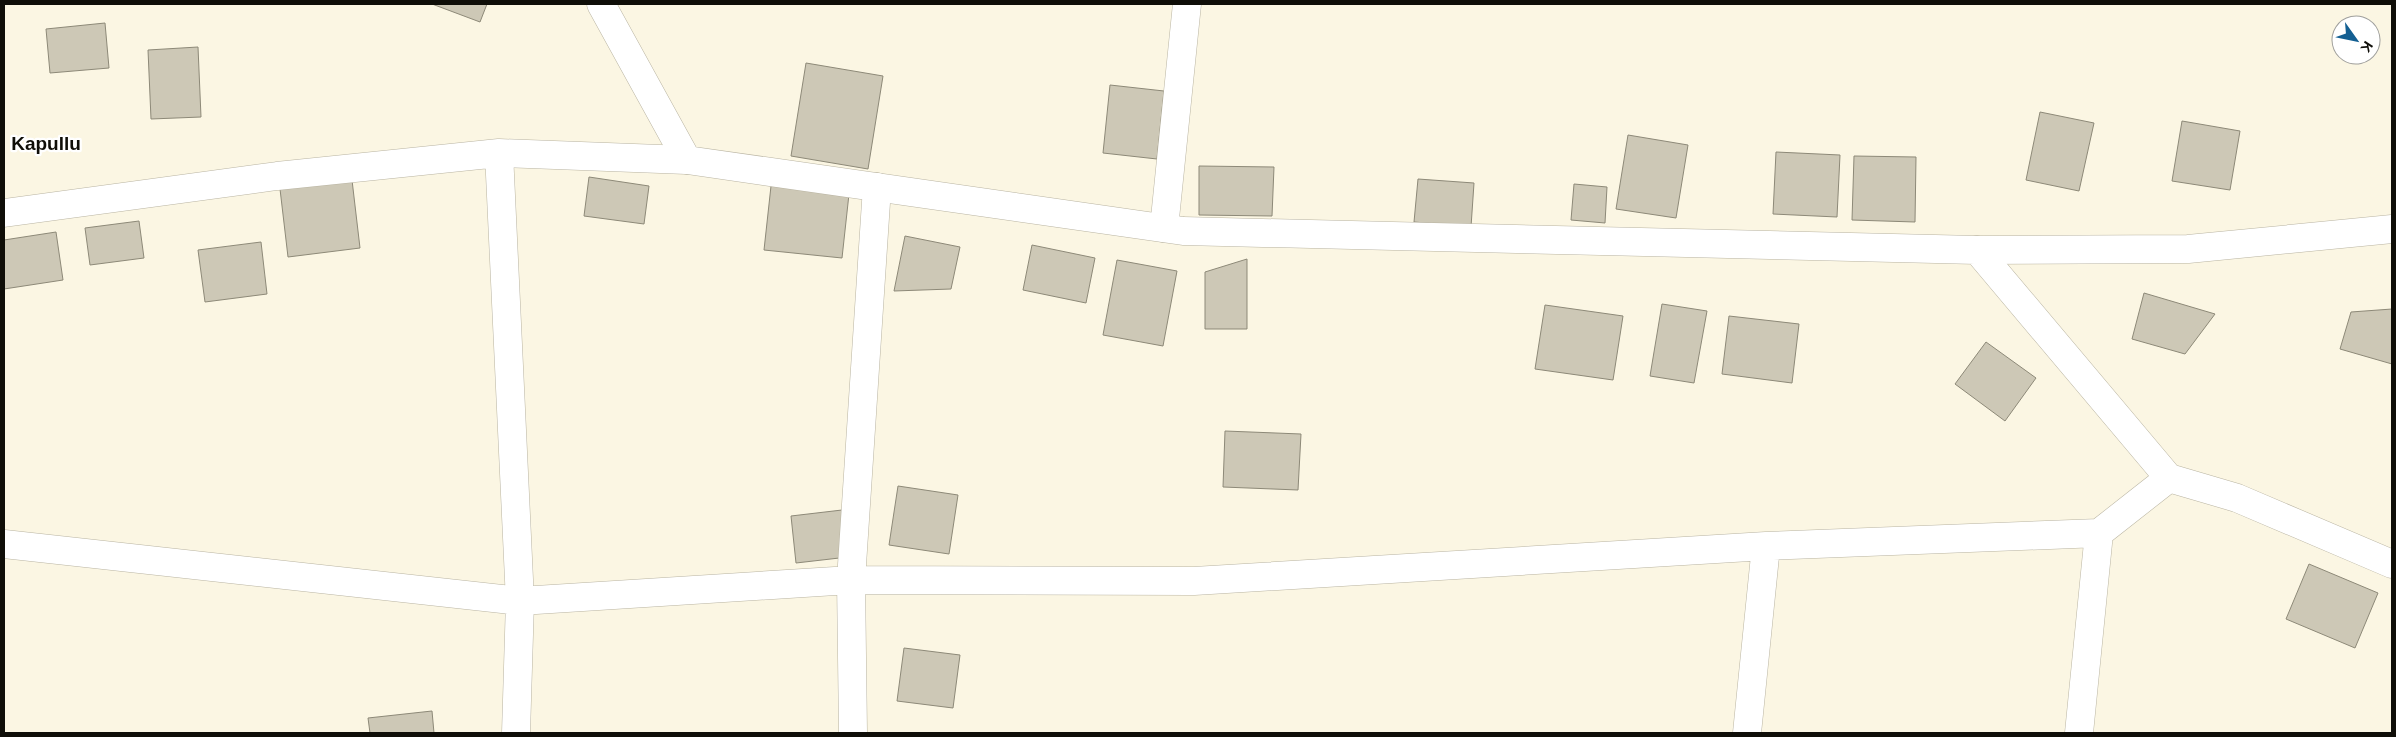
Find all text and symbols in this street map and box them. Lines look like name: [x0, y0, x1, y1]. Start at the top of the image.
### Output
north arrow: [2331, 15, 2381, 65]
text: K: [2357, 38, 2376, 56]
district label: Kapullu: [11, 133, 81, 154]

